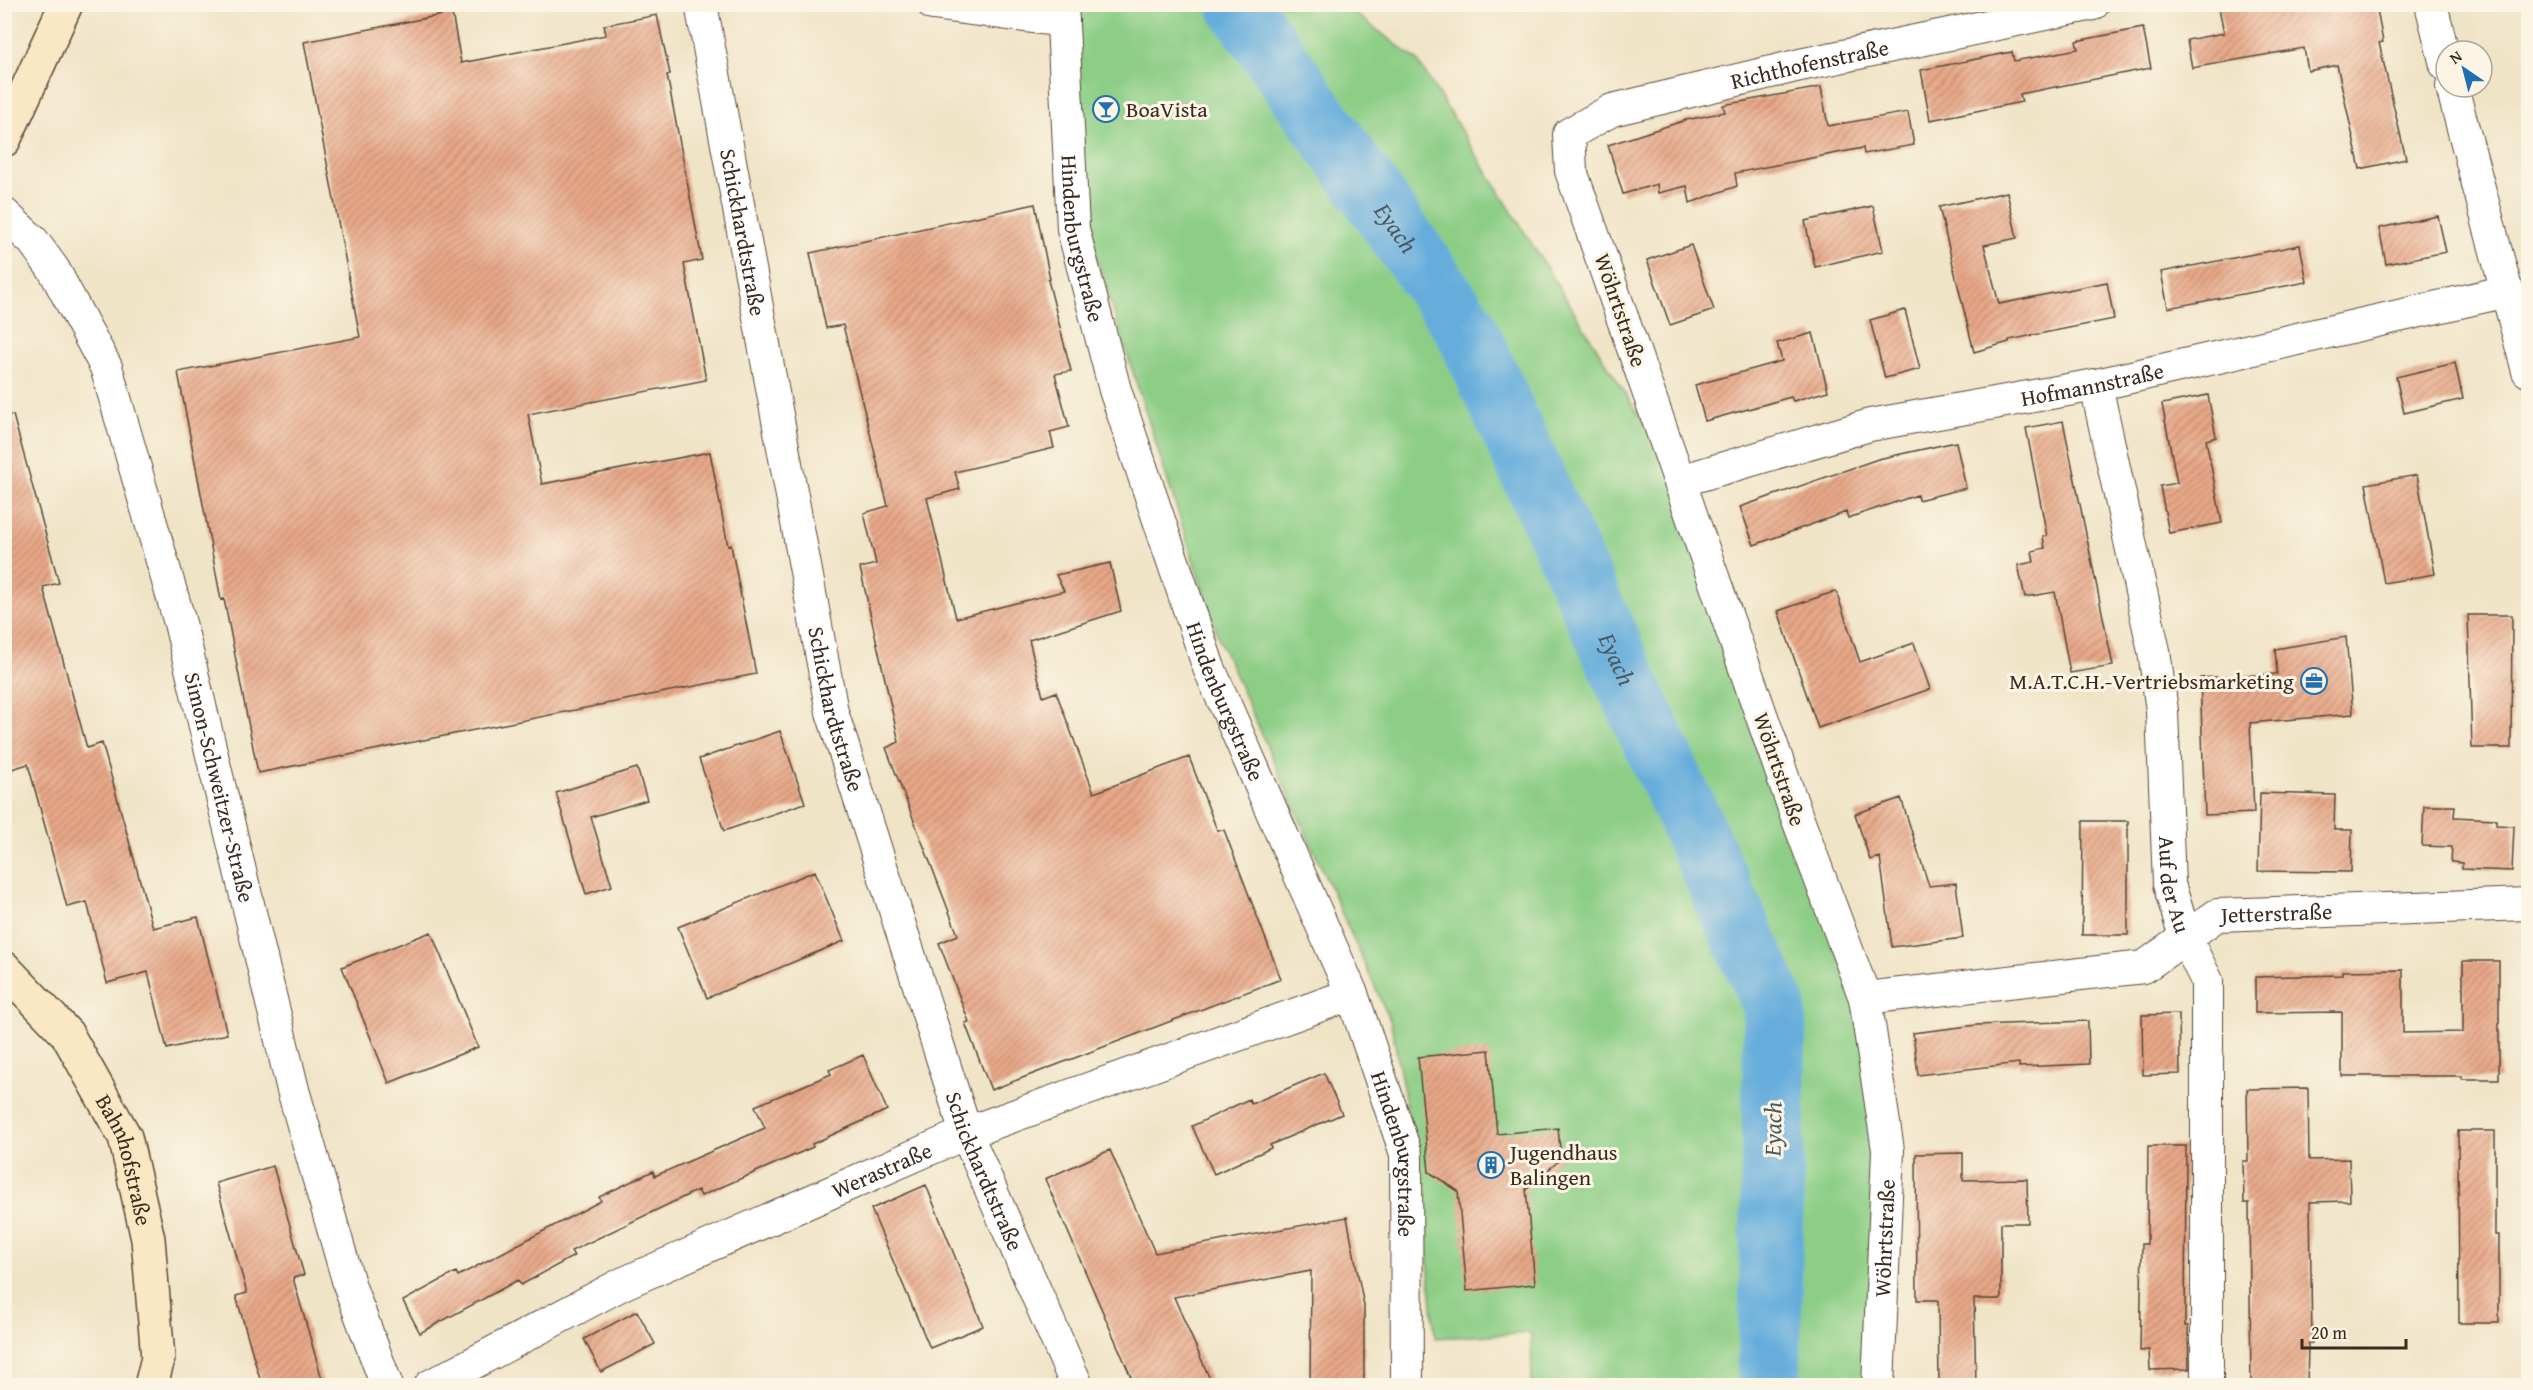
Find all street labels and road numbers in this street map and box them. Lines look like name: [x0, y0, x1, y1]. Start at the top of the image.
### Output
street label: Richthofenstraße: [1728, 31, 1891, 97]
street label: Schickhardtstraße: [712, 146, 774, 318]
street label: Hindenburgstraße: [1053, 154, 1113, 326]
street label: Wöhrtstraße: [1587, 249, 1655, 371]
street label: Hofmannstraße: [2018, 354, 2167, 414]
street label: Hindenburgstraße: [1178, 617, 1273, 786]
street label: Schickhardtstraße: [800, 624, 872, 796]
street label: Simon-Schweitzer-Straße: [176, 669, 263, 906]
street label: Wöhrtstraße: [1746, 708, 1814, 830]
street label: Auf der Au: [2151, 835, 2199, 937]
street label: Jetterstraße: [2217, 895, 2333, 931]
street label: Hindenburgstraße: [1363, 1067, 1422, 1237]
street label: Bahnhofstraße: [88, 1088, 160, 1229]
street label: Schickhardtstraße: [938, 1088, 1032, 1256]
street label: Werastraße: [827, 1134, 937, 1206]
street label: Wöhrtstraße: [1866, 1178, 1903, 1298]

